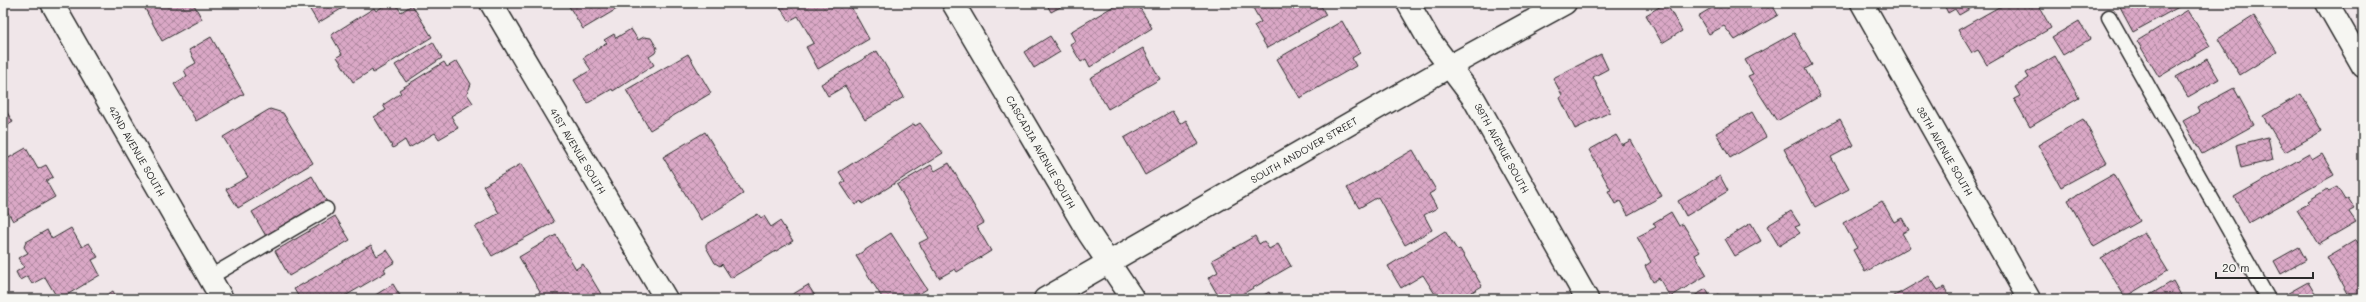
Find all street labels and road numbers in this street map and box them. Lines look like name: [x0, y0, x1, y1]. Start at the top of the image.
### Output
street label: CASCADIA AVENUE SOUTH: [1003, 93, 1079, 211]
street label: 39TH AVENUE SOUTH: [1471, 100, 1533, 196]
street label: 42ND AVENUE SOUTH: [105, 103, 169, 199]
street label: 38TH AVENUE SOUTH: [1914, 104, 1976, 198]
street label: 41ST AVENUE SOUTH: [547, 105, 609, 197]
street label: SOUTH ANDOVER STREET: [1248, 113, 1361, 186]

